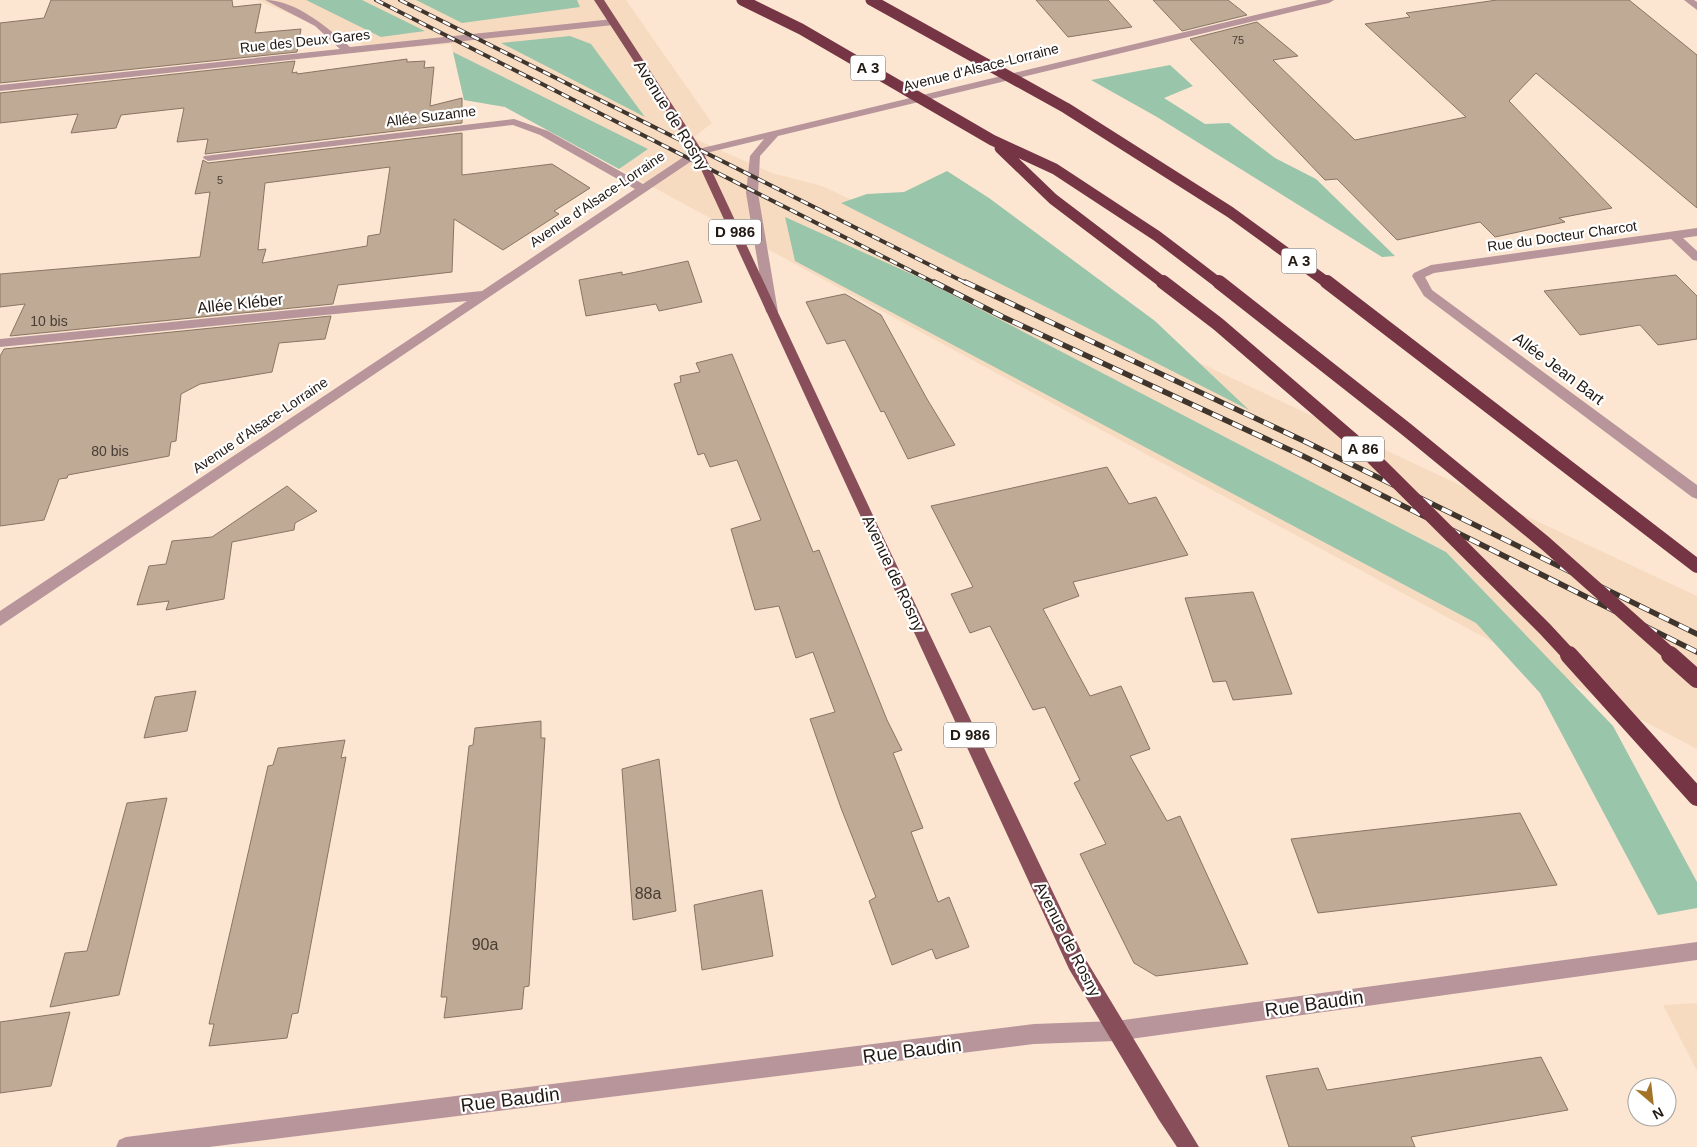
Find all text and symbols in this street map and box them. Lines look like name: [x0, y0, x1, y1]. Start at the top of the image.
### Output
street label: Rue des Deux Gares: [239, 26, 371, 56]
house number: 75: [1232, 34, 1244, 46]
street label: Avenue d'Alsace-Lorraine: [902, 40, 1061, 94]
road number: A 3: [850, 56, 886, 80]
street label: Avenue de Rosny: [631, 57, 712, 173]
street label: Allée Suzanne: [385, 103, 477, 129]
street label: Avenue d'Alsace-Lorraine: [526, 148, 668, 250]
house number: 5: [217, 174, 223, 186]
street label: Rue du Docteur Charcot: [1486, 218, 1638, 254]
road number: D 986: [709, 220, 761, 244]
road number: A 3: [1282, 248, 1316, 274]
street label: Allée Kléber: [196, 290, 285, 316]
house number: 10 bis: [30, 313, 68, 329]
street label: Allée Jean Bart: [1510, 329, 1608, 408]
street label: Avenue d'Alsace-Lorraine: [189, 374, 331, 476]
road number: A 86: [1342, 436, 1384, 462]
house number: 80 bis: [91, 443, 129, 459]
street label: Avenue de Rosny: [859, 513, 928, 634]
road number: D 986: [944, 722, 996, 748]
street label: Avenue de Rosny: [1031, 879, 1104, 999]
house number: 88a: [635, 885, 661, 902]
house number: 90a: [472, 936, 498, 953]
street label: Rue Baudin: [1263, 986, 1365, 1021]
street label: Rue Baudin: [862, 1034, 963, 1067]
north arrow: [1627, 1077, 1677, 1127]
street label: Rue Baudin: [460, 1083, 561, 1116]
text: N: [1650, 1104, 1666, 1123]

